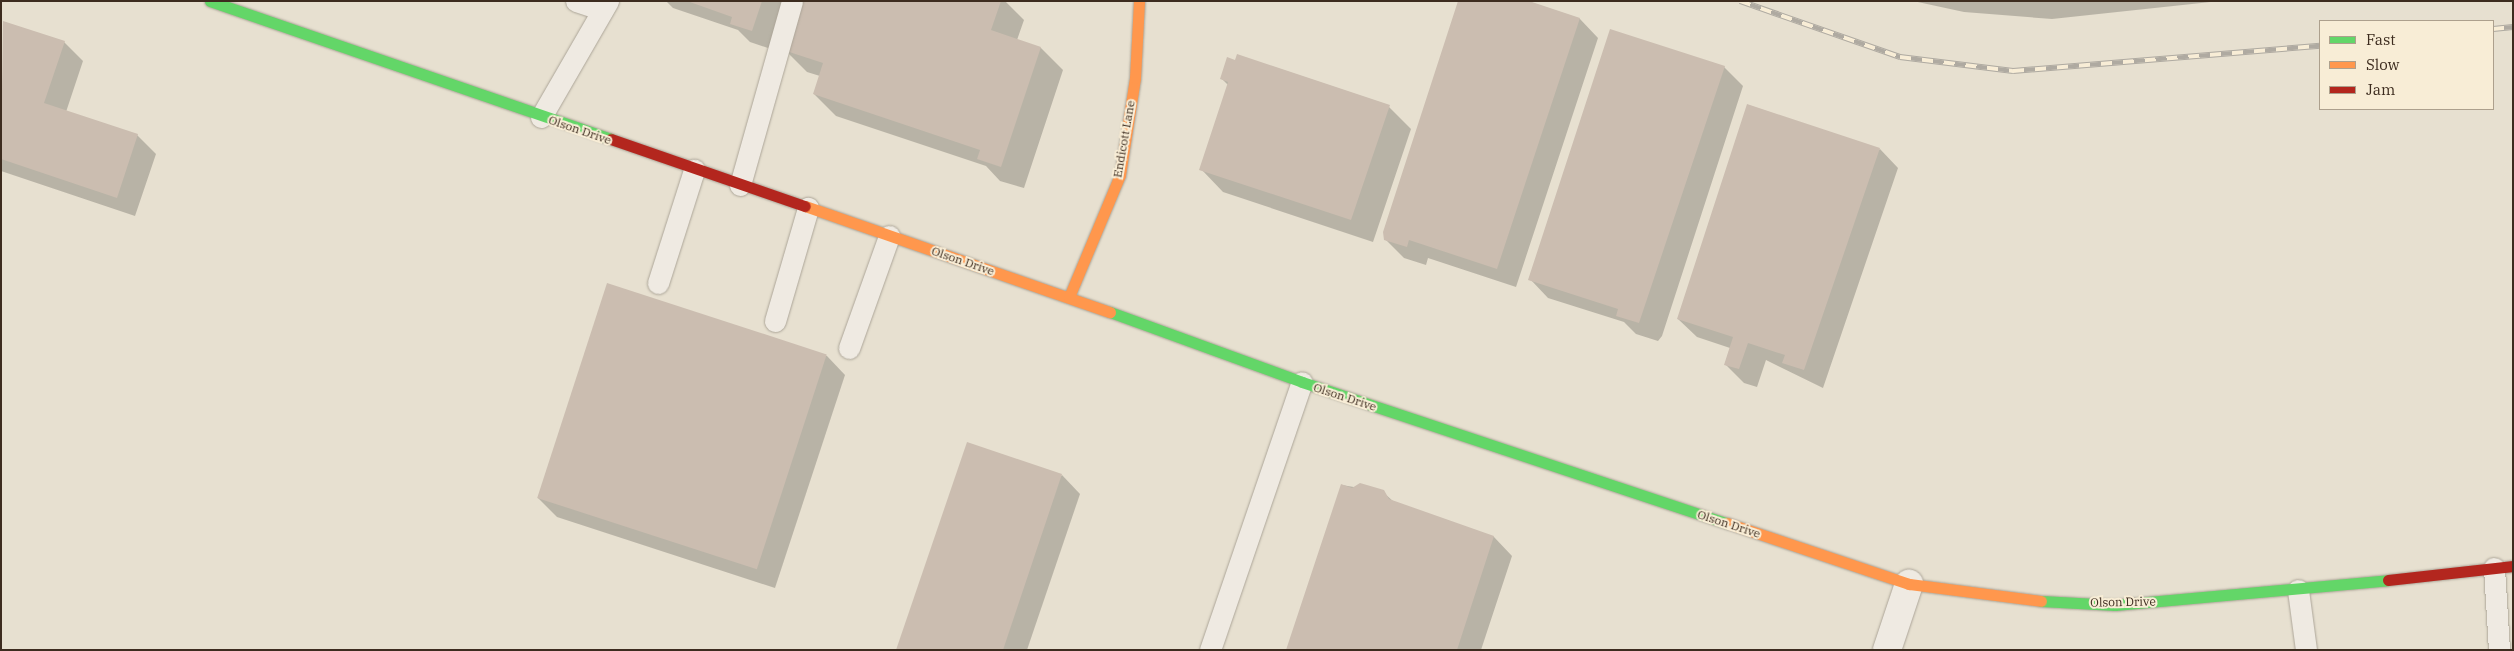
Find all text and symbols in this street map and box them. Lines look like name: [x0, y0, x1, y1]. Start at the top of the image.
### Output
legend: [2319, 20, 2494, 110]
text: Fast: [2366, 30, 2396, 49]
text: Slow: [2366, 55, 2399, 74]
text: Jam: [2366, 80, 2395, 99]
street label: Endicott Lane: [1110, 99, 1138, 179]
street label: Olson Drive: [547, 113, 613, 147]
street label: Olson Drive: [930, 244, 996, 278]
street label: Olson Drive: [1312, 380, 1378, 414]
street label: Olson Drive: [1696, 507, 1762, 541]
street label: Olson Drive: [2090, 594, 2156, 610]

